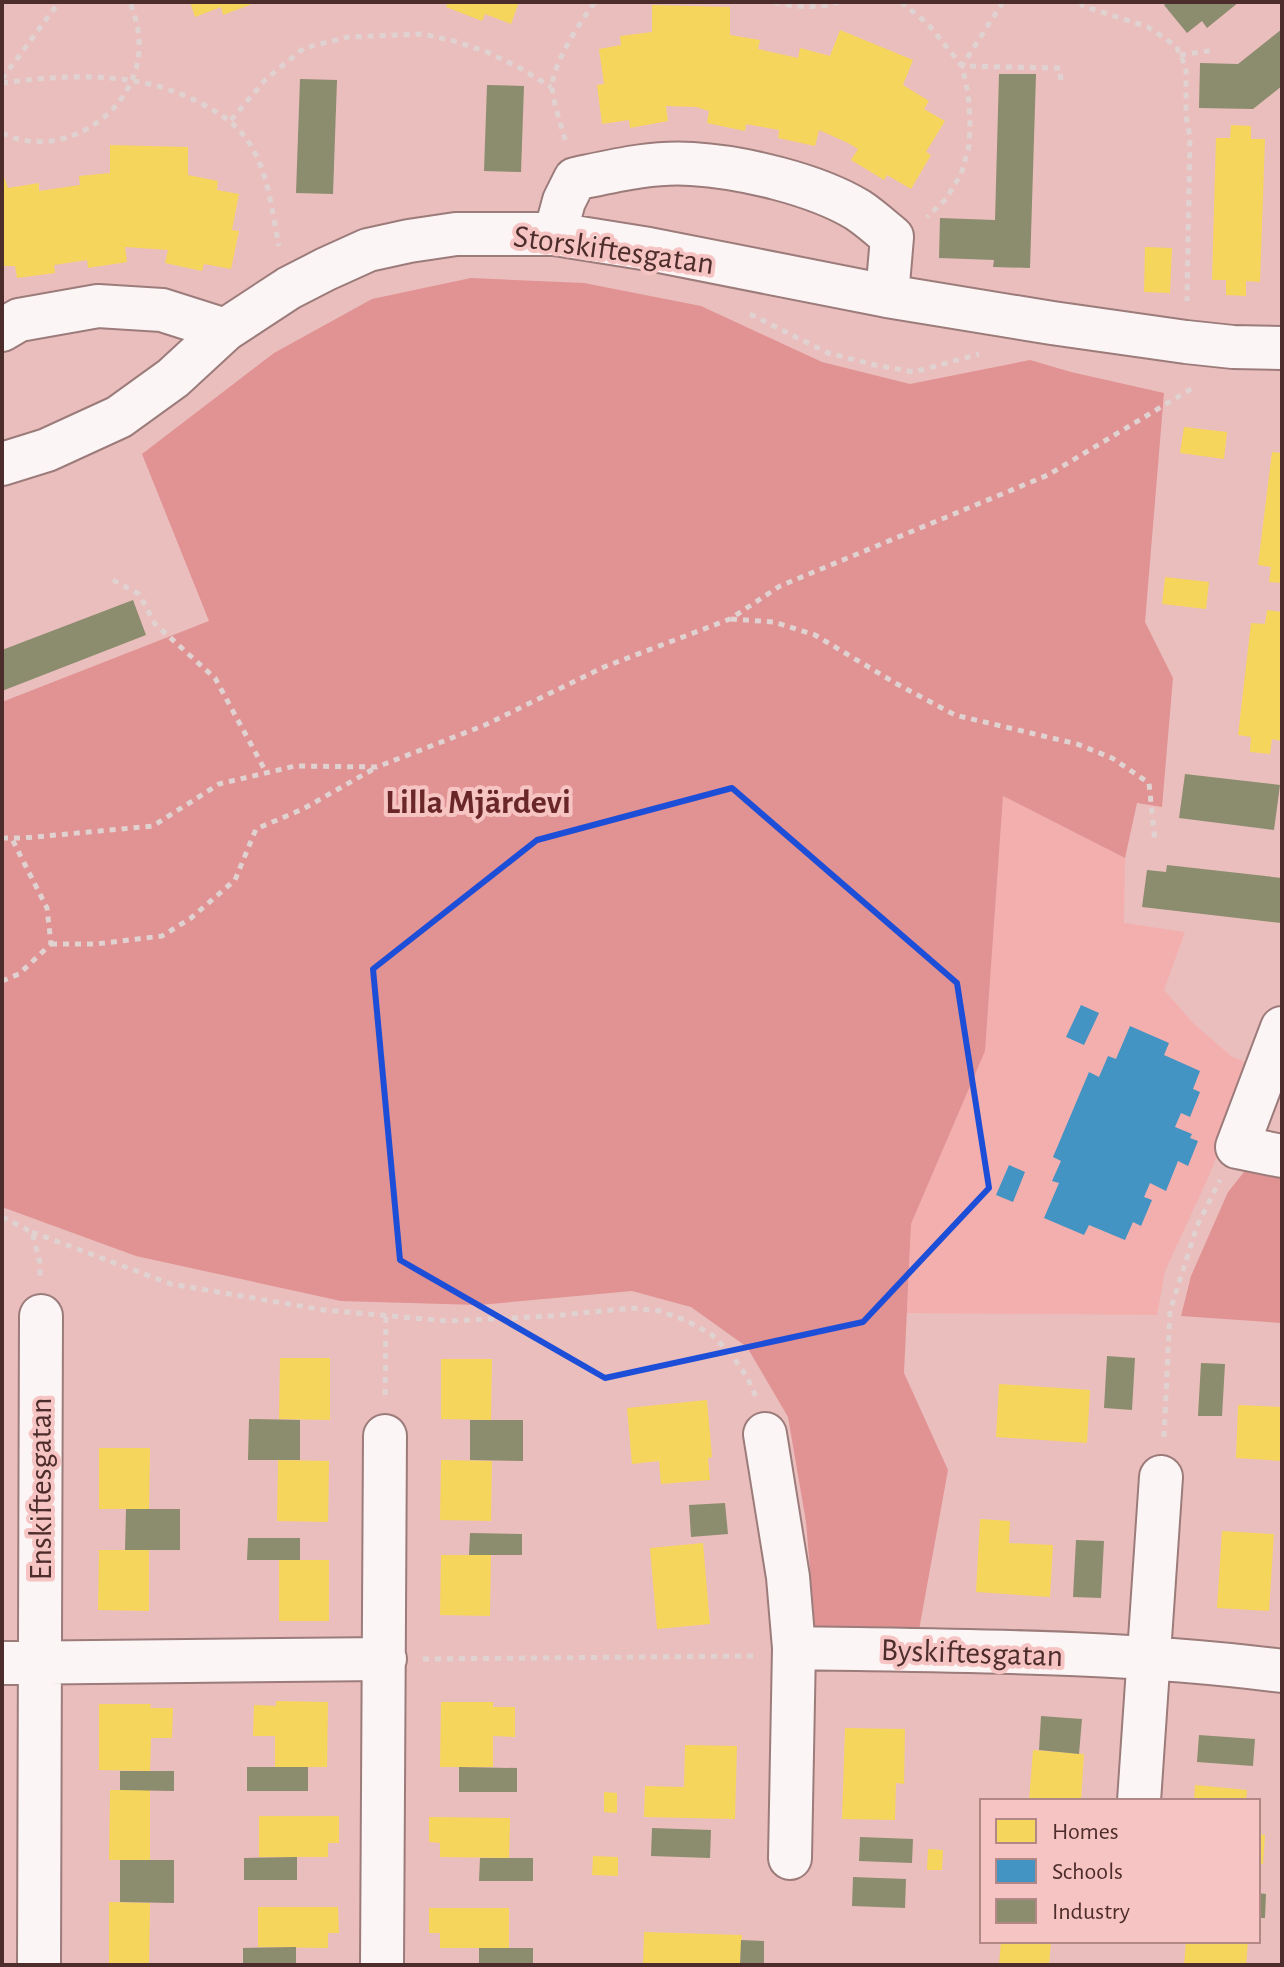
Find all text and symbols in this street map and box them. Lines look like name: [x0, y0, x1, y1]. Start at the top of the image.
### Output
street label: Storskiftesgatan: [512, 220, 716, 280]
district label: Lilla Mjärdevi: [385, 786, 571, 820]
street label: Enskiftesgatan: [25, 1397, 57, 1581]
street label: Byskiftesgatan: [880, 1634, 1064, 1672]
legend: [980, 1799, 1260, 1943]
text: Homes: [1052, 1820, 1119, 1844]
text: Schools: [1052, 1860, 1123, 1884]
text: Industry: [1052, 1900, 1130, 1924]

